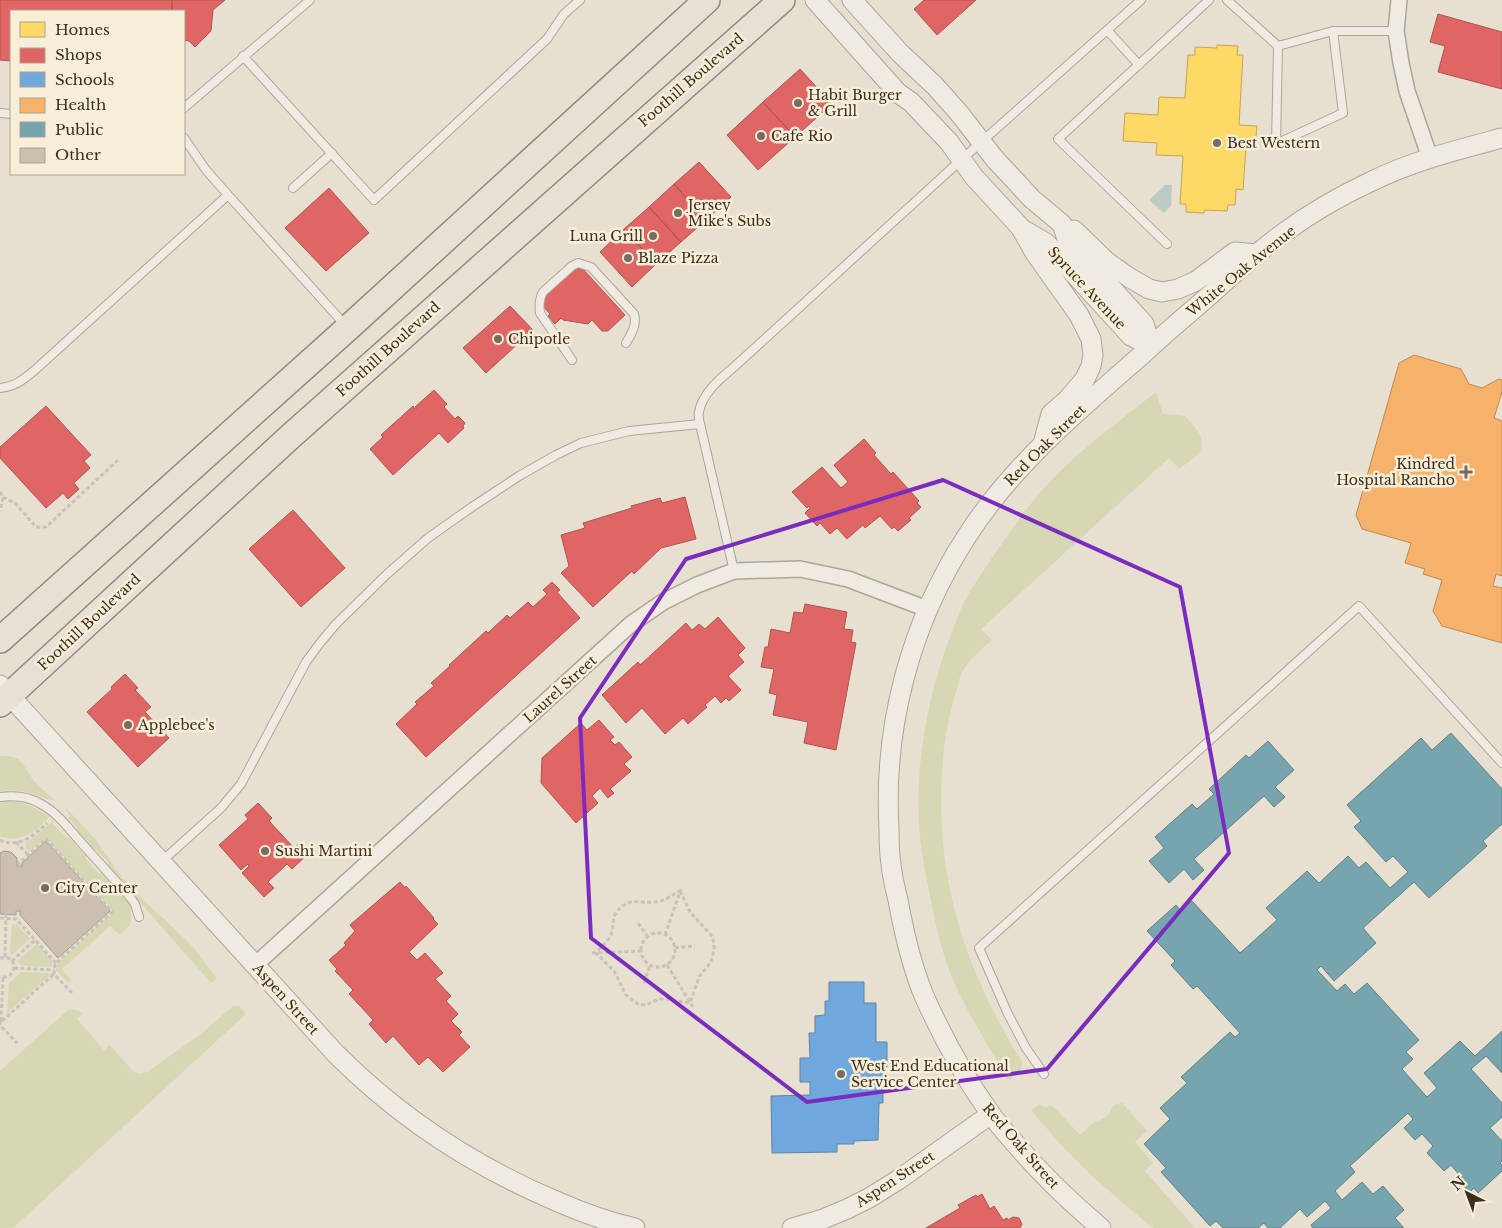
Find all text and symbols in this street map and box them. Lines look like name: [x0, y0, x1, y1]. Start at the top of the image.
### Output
legend: [10, 10, 185, 175]
text: Homes: [55, 20, 110, 39]
street label: Foothill Boulevard: [635, 29, 748, 131]
text: Shops: [55, 45, 102, 64]
text: Schools: [55, 70, 115, 89]
place label: Habit Burger & Grill: [808, 86, 902, 120]
text: Health: [55, 95, 106, 114]
marker: Habit Burger & Grill: [792, 97, 804, 109]
text: Public: [55, 120, 103, 139]
place label: Cafe Rio: [771, 127, 833, 145]
marker: Cafe Rio: [755, 130, 767, 142]
place label: Best Western: [1227, 134, 1321, 152]
marker: Best Western: [1211, 137, 1223, 149]
text: Other: [55, 145, 102, 164]
place label: Jersey Mike's Subs: [686, 196, 771, 230]
marker: Jersey Mike's Subs: [672, 207, 684, 219]
street label: White Oak Avenue: [1182, 222, 1299, 321]
place label: Luna Grill: [569, 227, 643, 245]
marker: Luna Grill: [647, 230, 659, 242]
street label: Spruce Avenue: [1044, 243, 1130, 333]
place label: Blaze Pizza: [638, 249, 719, 267]
marker: Blaze Pizza: [622, 252, 634, 264]
street label: Foothill Boulevard: [332, 297, 444, 400]
place label: Chipotle: [508, 330, 570, 348]
marker: Chipotle: [492, 333, 504, 345]
street label: Red Oak Street: [1000, 400, 1090, 490]
place label: Kindred Hospital Rancho: [1336, 455, 1456, 489]
marker: Kindred Hospital Rancho: [1459, 465, 1473, 479]
street label: Foothill Boulevard: [34, 569, 144, 674]
street label: Laurel Street: [520, 651, 601, 727]
place label: Applebee's: [137, 716, 215, 734]
marker: Applebee's: [122, 719, 134, 731]
place label: Sushi Martini: [275, 842, 373, 860]
marker: Sushi Martini: [259, 845, 271, 857]
place label: City Center: [55, 879, 138, 897]
marker: City Center: [39, 882, 51, 894]
street label: Aspen Street: [248, 959, 323, 1039]
place label: West End Educational Service Center: [850, 1057, 1009, 1091]
marker: West End Educational Service Center: [835, 1068, 847, 1080]
street label: Red Oak Street: [979, 1099, 1064, 1193]
street label: Aspen Street: [851, 1146, 938, 1212]
north arrow: [1442, 1168, 1492, 1218]
text: N: [1447, 1172, 1469, 1194]

